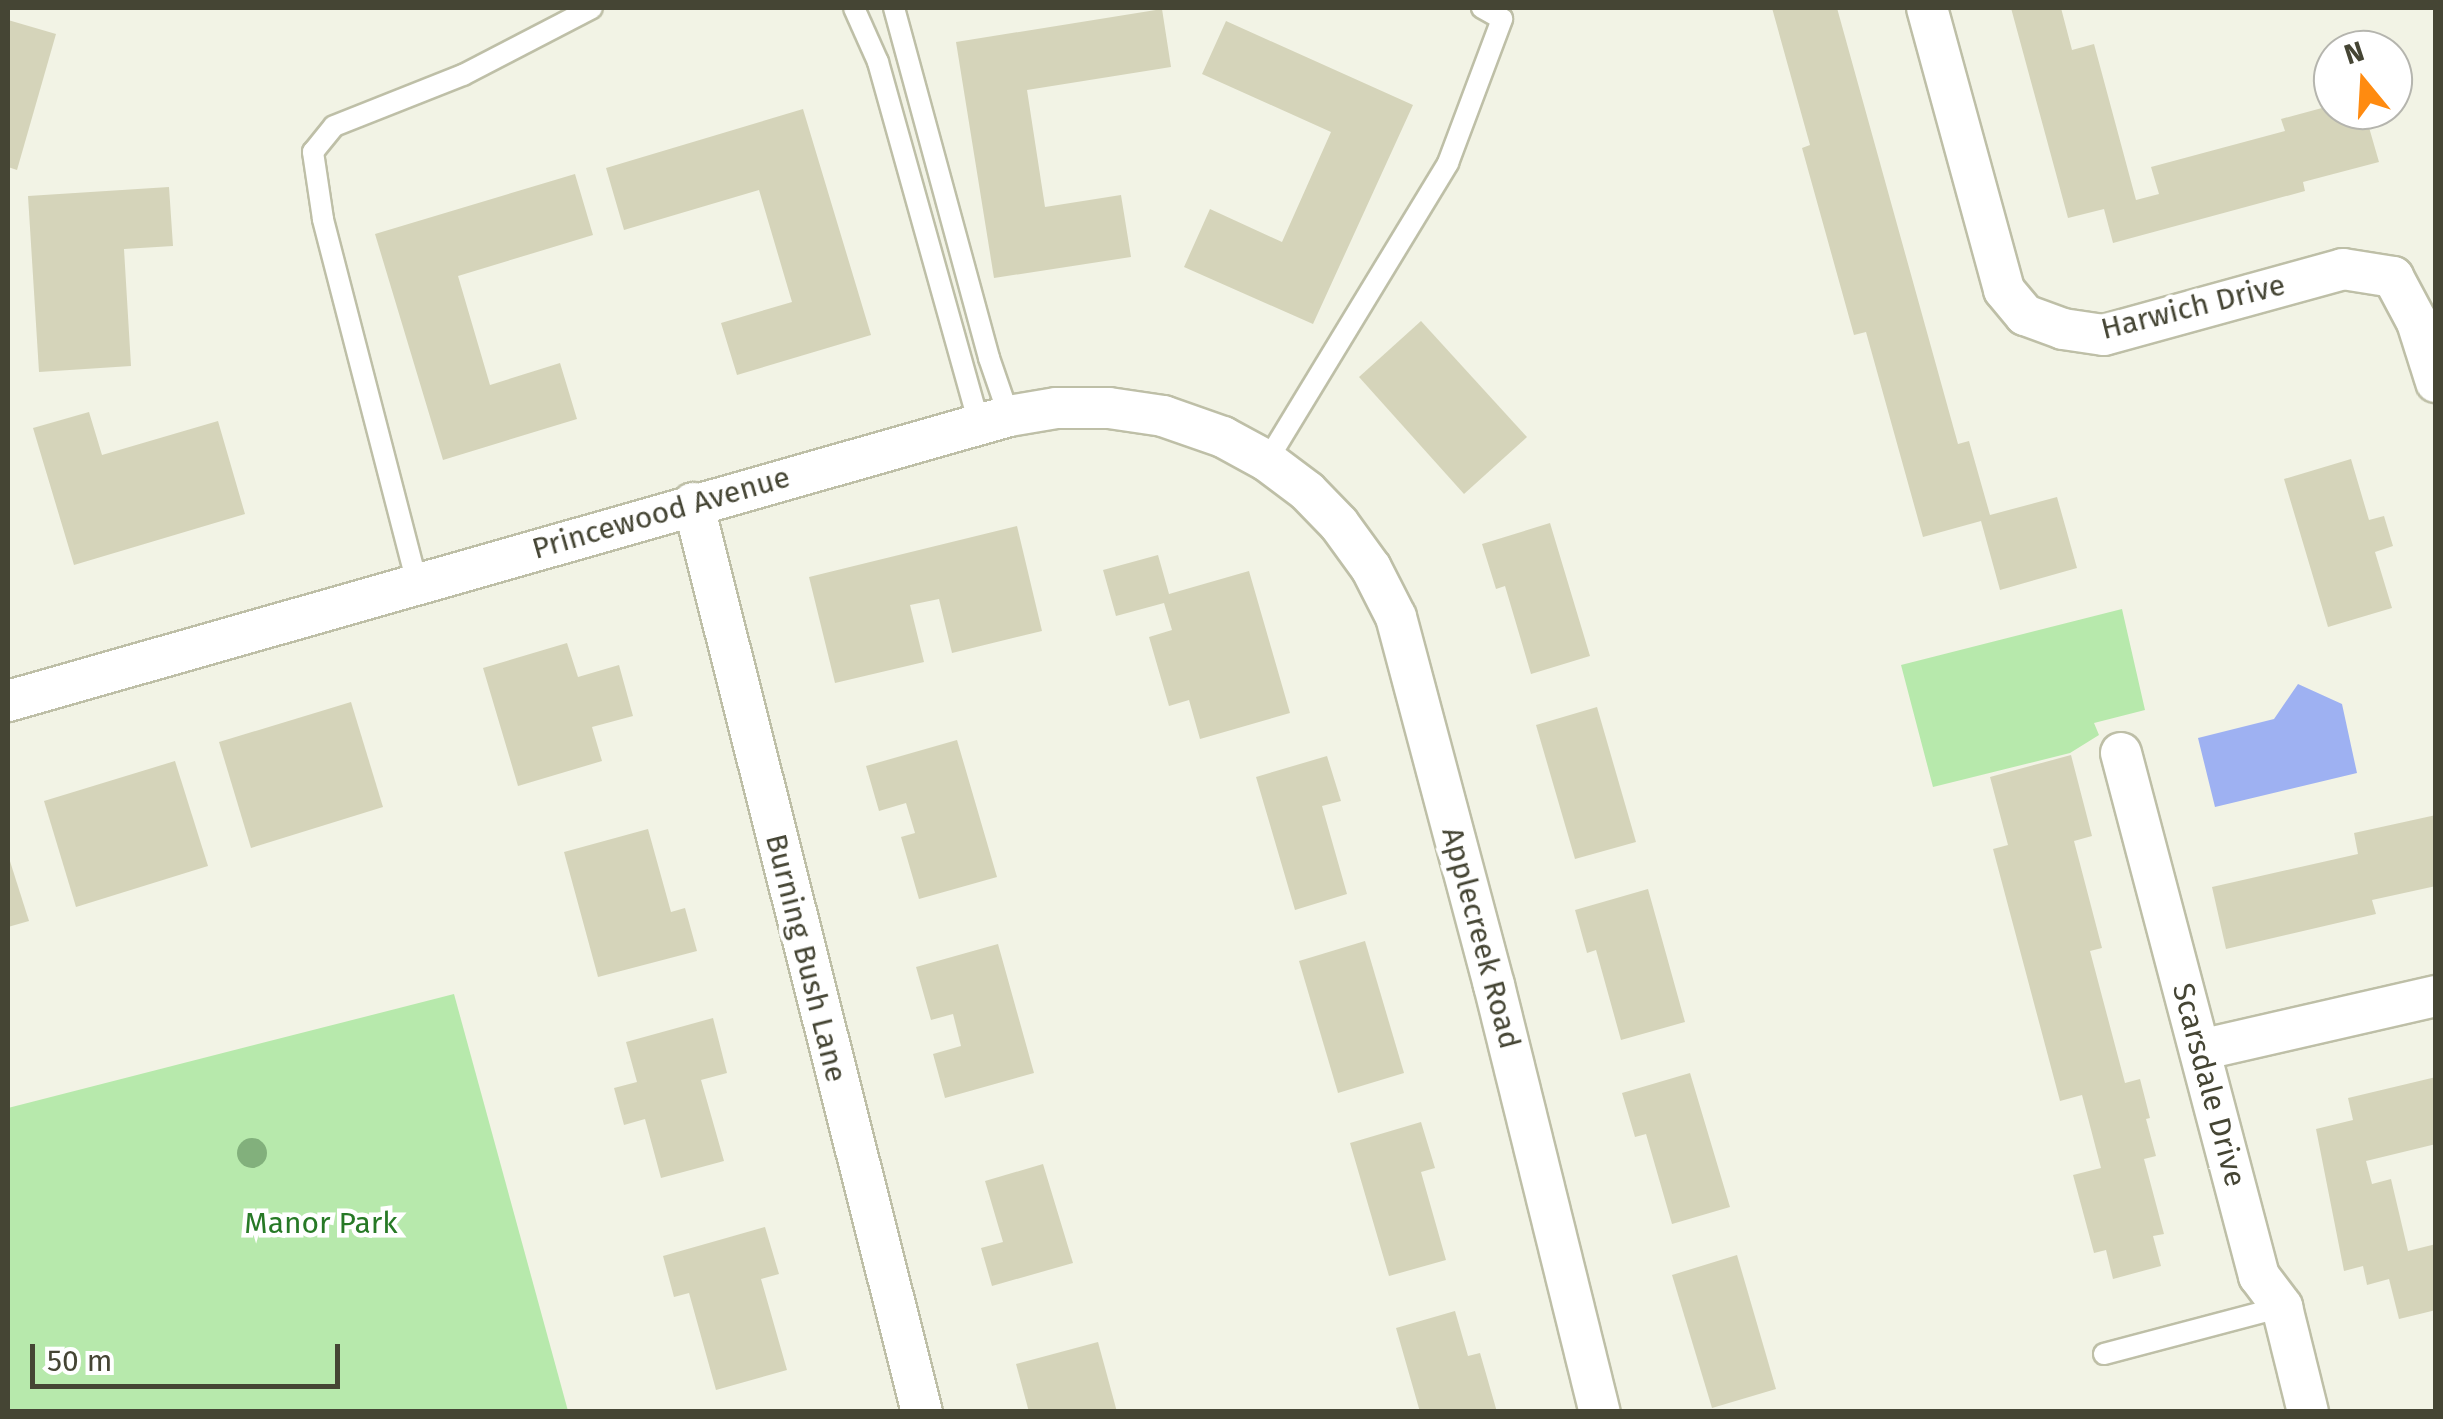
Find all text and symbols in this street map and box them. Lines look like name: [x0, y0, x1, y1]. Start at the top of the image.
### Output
north arrow: [2313, 30, 2413, 130]
text: N: [2340, 34, 2368, 71]
street label: Harwich Drive: [2097, 267, 2289, 347]
street label: Princewood Avenue: [528, 459, 794, 567]
street label: Applecreek Road: [1434, 823, 1528, 1053]
street label: Burning Bush Lane: [758, 830, 854, 1086]
street label: Scarsdale Drive: [2165, 979, 2253, 1191]
park label: Manor Park: [244, 1205, 398, 1241]
scale bar: [35, 1324, 345, 1386]
text: 50 m: [47, 1343, 112, 1379]

